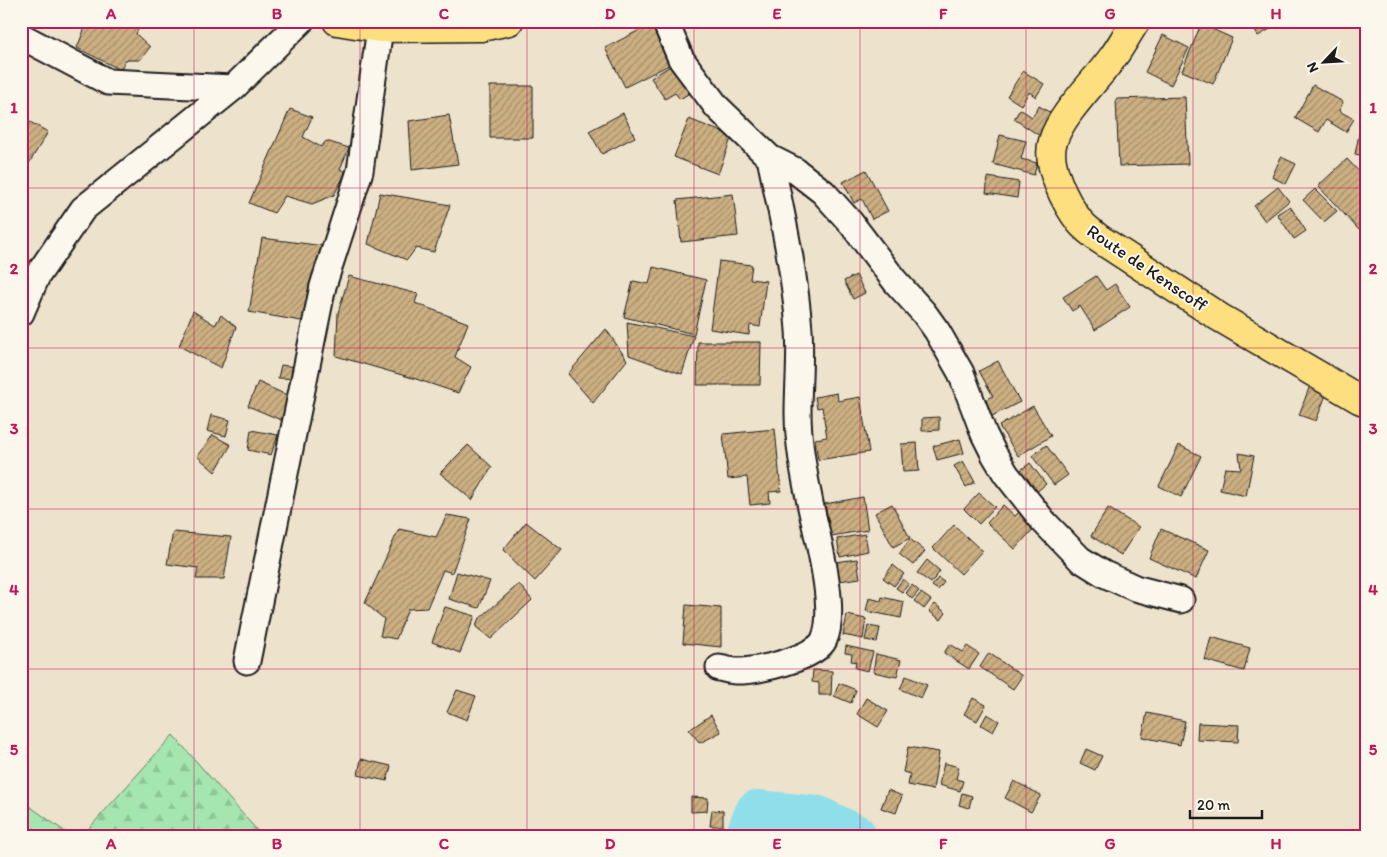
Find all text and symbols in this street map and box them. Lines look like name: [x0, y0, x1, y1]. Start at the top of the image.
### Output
text: A: [105, 4, 117, 23]
text: B: [272, 4, 283, 23]
text: C: [439, 4, 450, 23]
text: D: [605, 4, 616, 23]
text: E: [773, 4, 782, 23]
text: F: [939, 4, 948, 23]
text: G: [1104, 4, 1116, 23]
text: H: [1270, 4, 1282, 23]
north arrow: [1300, 38, 1350, 88]
text: N: [1303, 59, 1322, 75]
text: 1: [10, 98, 18, 117]
text: 1: [1369, 98, 1377, 117]
street label: Route de Kenscoff: [1083, 220, 1212, 317]
text: 2: [10, 259, 19, 278]
text: 2: [1369, 259, 1378, 278]
text: 3: [10, 419, 19, 438]
text: 3: [1369, 419, 1378, 438]
text: 4: [9, 580, 19, 599]
text: 4: [1368, 580, 1378, 599]
text: 5: [10, 740, 19, 759]
text: 5: [1369, 740, 1378, 759]
scale bar: [1190, 787, 1262, 819]
text: 20 m: [1197, 796, 1231, 814]
text: A: [105, 834, 117, 853]
text: B: [272, 834, 283, 853]
text: C: [439, 834, 450, 853]
text: D: [605, 834, 616, 853]
text: E: [773, 834, 782, 853]
text: F: [939, 834, 948, 853]
text: G: [1104, 834, 1116, 853]
text: H: [1270, 834, 1282, 853]

